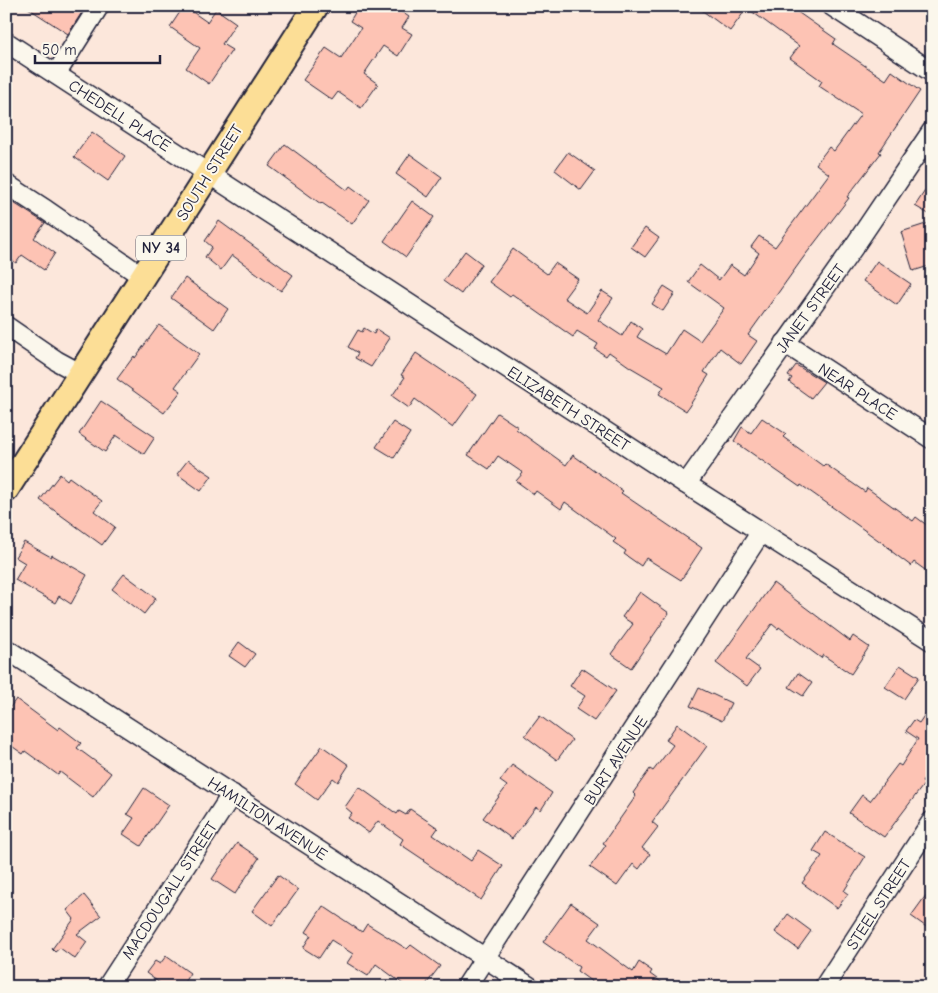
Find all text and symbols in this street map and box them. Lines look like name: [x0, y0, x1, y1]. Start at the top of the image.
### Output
scale bar: [35, 32, 160, 64]
text: 50 m: [42, 41, 77, 59]
street label: CHEDELL PLACE: [65, 76, 174, 156]
street label: SOUTH STREET: [173, 121, 247, 224]
road number: NY 34: [136, 236, 186, 260]
street label: JANET STREET: [773, 260, 849, 356]
street label: NEAR PLACE: [815, 360, 900, 424]
street label: ELIZABETH STREET: [504, 363, 633, 455]
street label: BURT AVENUE: [580, 712, 651, 808]
street label: HAMILTON AVENUE: [204, 773, 331, 864]
street label: MACDOUGALL STREET: [119, 818, 221, 963]
street label: STEEL STREET: [843, 855, 915, 953]

